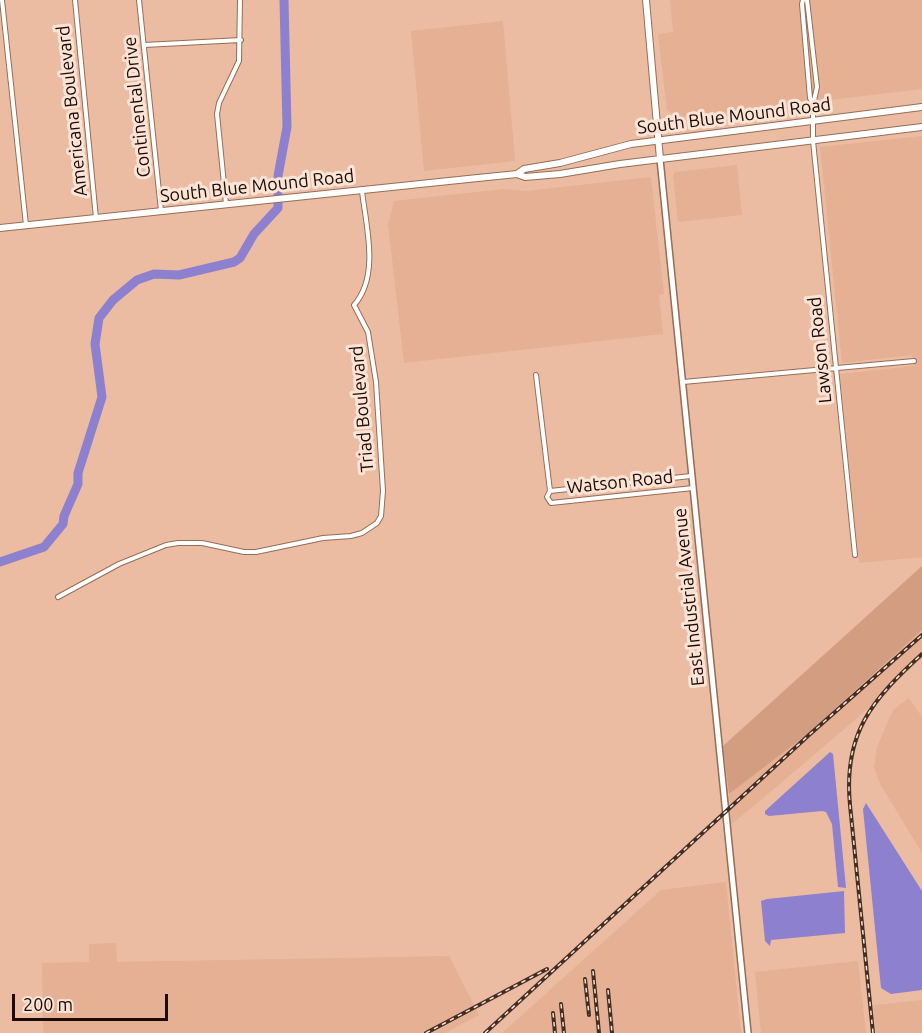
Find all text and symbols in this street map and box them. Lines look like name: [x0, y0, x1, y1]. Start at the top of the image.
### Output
street label: Americana Boulevard: [52, 24, 92, 198]
street label: Continental Drive: [119, 36, 155, 178]
street label: South Blue Mound Road: [636, 93, 832, 139]
street label: South Blue Mound Road: [159, 165, 355, 207]
street label: Lawson Road: [804, 296, 836, 404]
street label: Triad Boulevard: [346, 345, 378, 473]
street label: Watson Road: [566, 466, 674, 498]
street label: East Industrial Avenue: [669, 507, 709, 687]
scale bar: [15, 982, 171, 1020]
text: 200 m: [23, 994, 73, 1014]

